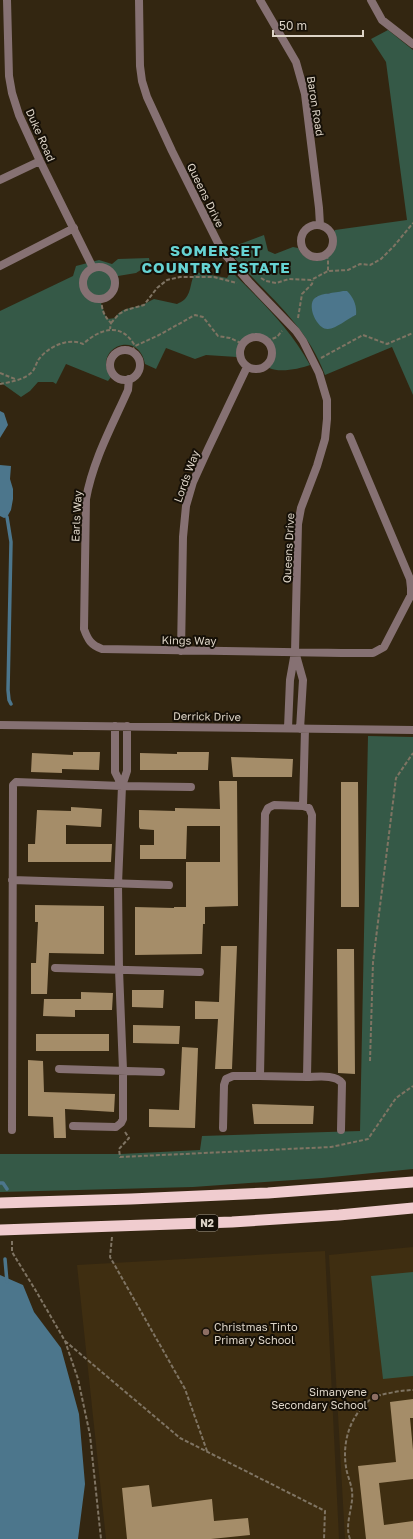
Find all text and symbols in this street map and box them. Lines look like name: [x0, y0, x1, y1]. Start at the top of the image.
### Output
scale bar: [273, 12, 363, 38]
text: 50 m: [279, 18, 307, 33]
street label: Baron Road: [305, 75, 327, 137]
street label: Duke Road: [24, 107, 58, 163]
street label: Queens Drive: [185, 161, 227, 229]
district label: SOMERSET COUNTRY ESTATE: [141, 241, 291, 276]
street label: Lords Way: [171, 448, 201, 504]
street label: Earls Way: [68, 490, 84, 542]
street label: Queens Drive: [280, 513, 296, 583]
street label: Kings Way: [161, 633, 217, 647]
street label: Derrick Drive: [173, 709, 241, 723]
road number: N2: [196, 1215, 218, 1231]
place label: Christmas Tinto Primary School: [214, 1320, 298, 1346]
marker: Christmas Tinto Primary School: [201, 1327, 211, 1337]
place label: Simanyene Secondary School: [271, 1385, 367, 1411]
marker: Simanyene Secondary School: [370, 1392, 380, 1402]

